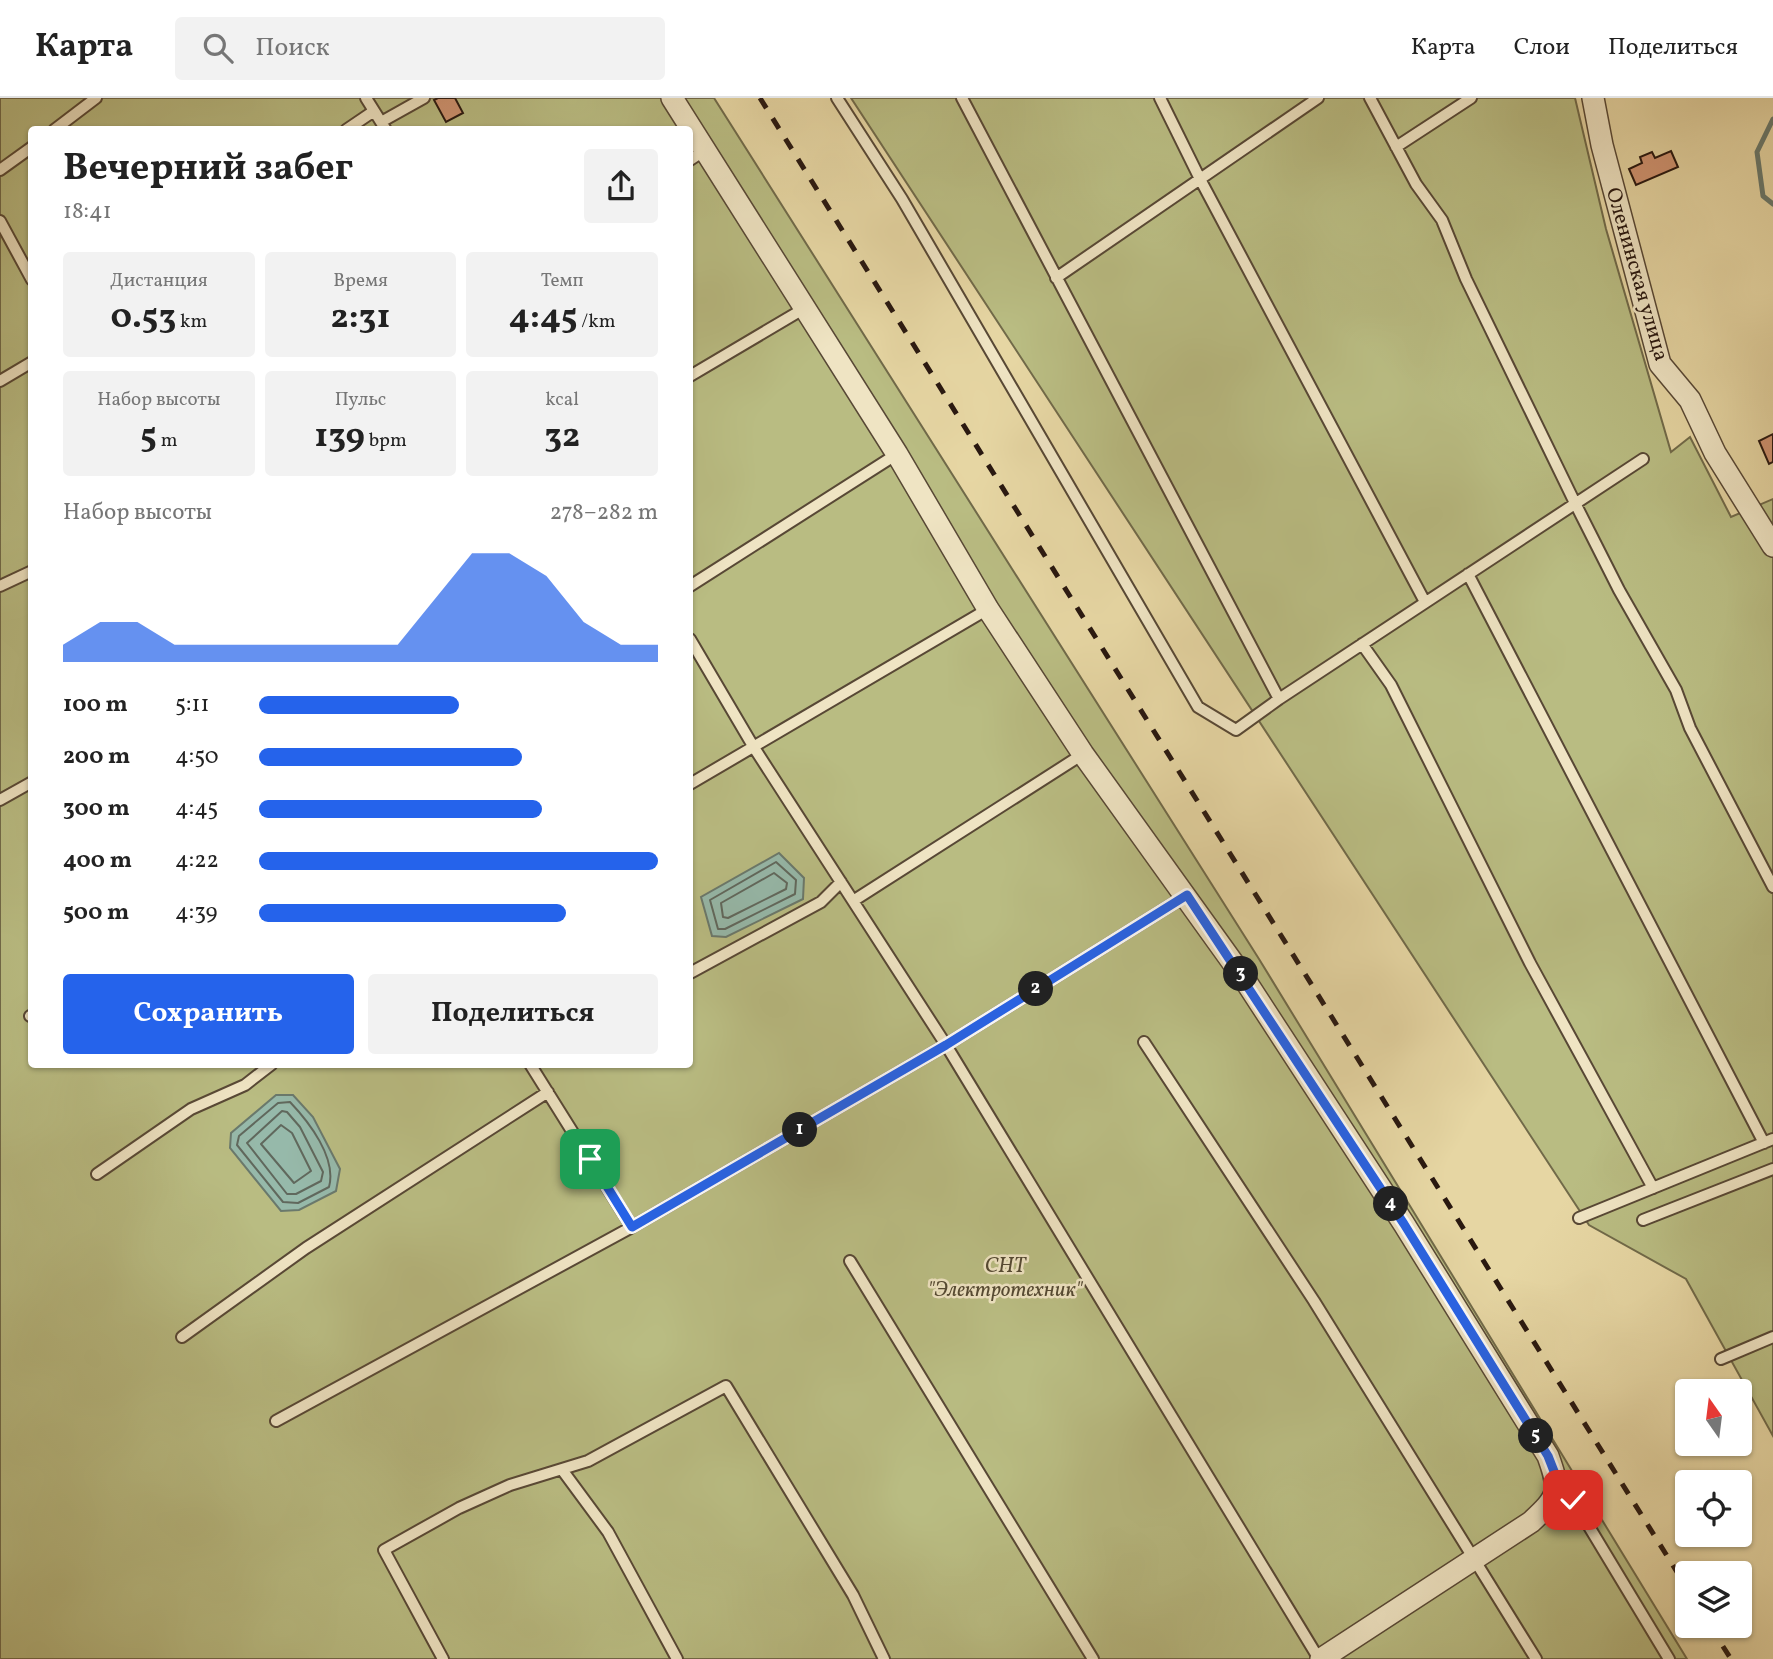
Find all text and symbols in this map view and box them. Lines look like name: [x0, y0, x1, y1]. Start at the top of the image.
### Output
search box: [175, 17, 665, 80]
text: Карта: [35, 25, 133, 71]
icon: search: [199, 29, 237, 67]
text: Поиск: [255, 30, 330, 66]
text: Карта: [1411, 31, 1476, 65]
text: Слои: [1514, 31, 1570, 65]
text: Поделиться: [1608, 31, 1738, 65]
text: Вечерний забег: [63, 143, 353, 196]
button: share: [584, 149, 658, 223]
street label: Оленинская улица: [1598, 184, 1675, 365]
text: 18:41: [63, 196, 112, 228]
text: Дистанция: [110, 268, 208, 294]
text: Время: [333, 268, 388, 294]
text: Темп: [541, 268, 584, 294]
text: 0.53: [110, 294, 176, 342]
text: 2:31: [330, 294, 391, 342]
text: 4:45: [509, 294, 578, 342]
text: km: [176, 309, 207, 335]
text: /km: [578, 309, 615, 335]
text: Набор высоты: [97, 387, 220, 413]
text: Пульс: [335, 387, 386, 413]
text: kcal: [545, 387, 579, 413]
text: 5: [140, 413, 157, 461]
text: 139: [314, 413, 365, 461]
text: 32: [544, 413, 580, 461]
text: m: [157, 428, 178, 454]
text: bpm: [365, 428, 407, 454]
text: Набор высоты: [63, 497, 212, 529]
text: 278–282 m: [550, 497, 658, 529]
text: 100 m: [63, 689, 128, 721]
text: 5:11: [175, 689, 209, 721]
text: 200 m: [63, 741, 130, 773]
text: 4:50: [175, 741, 219, 773]
text: 300 m: [63, 793, 130, 825]
text: 4:45: [175, 793, 218, 825]
text: 400 m: [63, 845, 132, 877]
text: 4:22: [175, 845, 219, 877]
text: 500 m: [63, 897, 129, 929]
text: 4:39: [175, 897, 217, 929]
pin: 3: [1224, 956, 1258, 992]
text: 3: [1236, 960, 1245, 986]
pin: 2: [1018, 972, 1054, 1006]
button: Сохранить: [63, 974, 354, 1054]
button: Поделиться: [368, 974, 658, 1054]
text: 2: [1031, 975, 1040, 1001]
pin: 1: [782, 1112, 818, 1148]
text: 1: [796, 1116, 803, 1142]
pin: [560, 1129, 620, 1189]
icon: arrive: [571, 1140, 609, 1178]
pin: 4: [1374, 1186, 1408, 1222]
text: 4: [1385, 1190, 1396, 1216]
park label: СНТ "Электротехник": [928, 1252, 1083, 1305]
north arrow: [1675, 1379, 1752, 1456]
map controls: [1675, 1379, 1752, 1638]
pin: 5: [1518, 1418, 1554, 1454]
text: 5: [1531, 1422, 1540, 1448]
pin: [1543, 1470, 1603, 1530]
button: locate: [1675, 1470, 1752, 1547]
icon: check: [1554, 1481, 1592, 1519]
button: layers: [1675, 1561, 1752, 1638]

